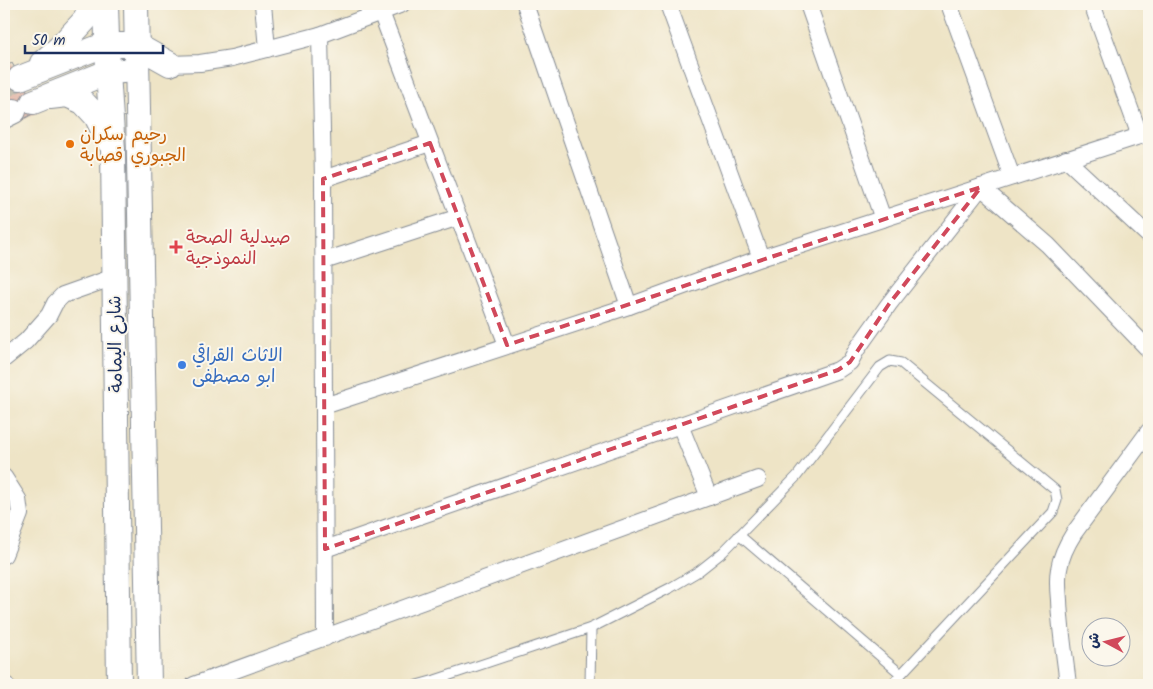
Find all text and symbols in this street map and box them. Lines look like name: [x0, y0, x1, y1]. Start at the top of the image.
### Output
scale bar: [25, 22, 162, 54]
text: 50 m: [32, 29, 66, 53]
place label: رحيم سكران الجبوري قصابة: [80, 121, 186, 171]
marker: رحيم سكران الجبوري قصابة: [64, 138, 76, 150]
place label: صيدلية الصحة النموذجية: [186, 224, 291, 274]
marker: صيدلية الصحة النموذجية: [170, 241, 182, 253]
street label: شارع اليمامة: [101, 295, 132, 393]
place label: الاثاث القراقي ابو مصطفى: [192, 342, 283, 392]
marker: الاثاث القراقي ابو مصطفى: [176, 359, 188, 371]
north arrow: [1080, 616, 1130, 666]
text: ش: [1082, 632, 1106, 650]

